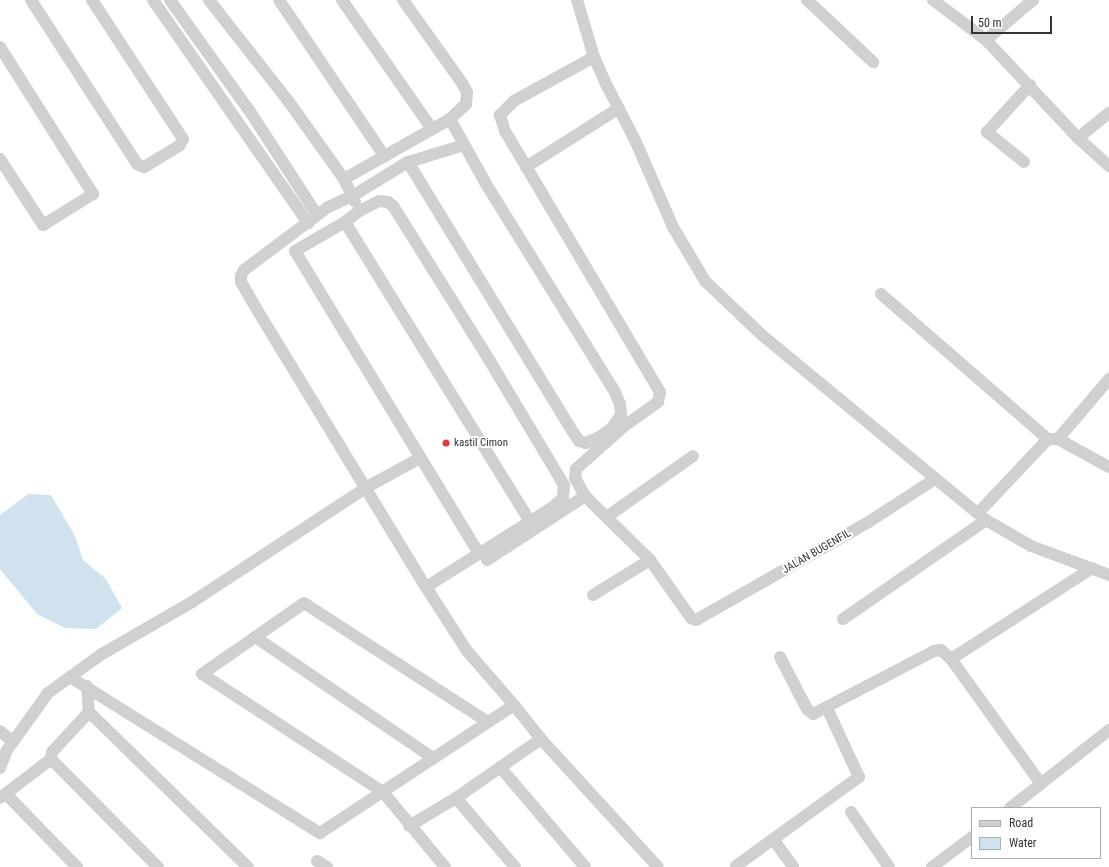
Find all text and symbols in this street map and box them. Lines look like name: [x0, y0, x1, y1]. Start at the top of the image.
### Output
scale bar: [973, 8, 1054, 34]
text: 50 m: [978, 16, 1002, 30]
place label: kastil Cimon: [454, 436, 508, 450]
marker: kastil Cimon: [441, 438, 451, 448]
street label: JALAN BUGENFIL: [780, 527, 854, 577]
legend: [971, 807, 1101, 859]
text: Road: [1009, 816, 1033, 830]
text: Water: [1009, 836, 1037, 850]

